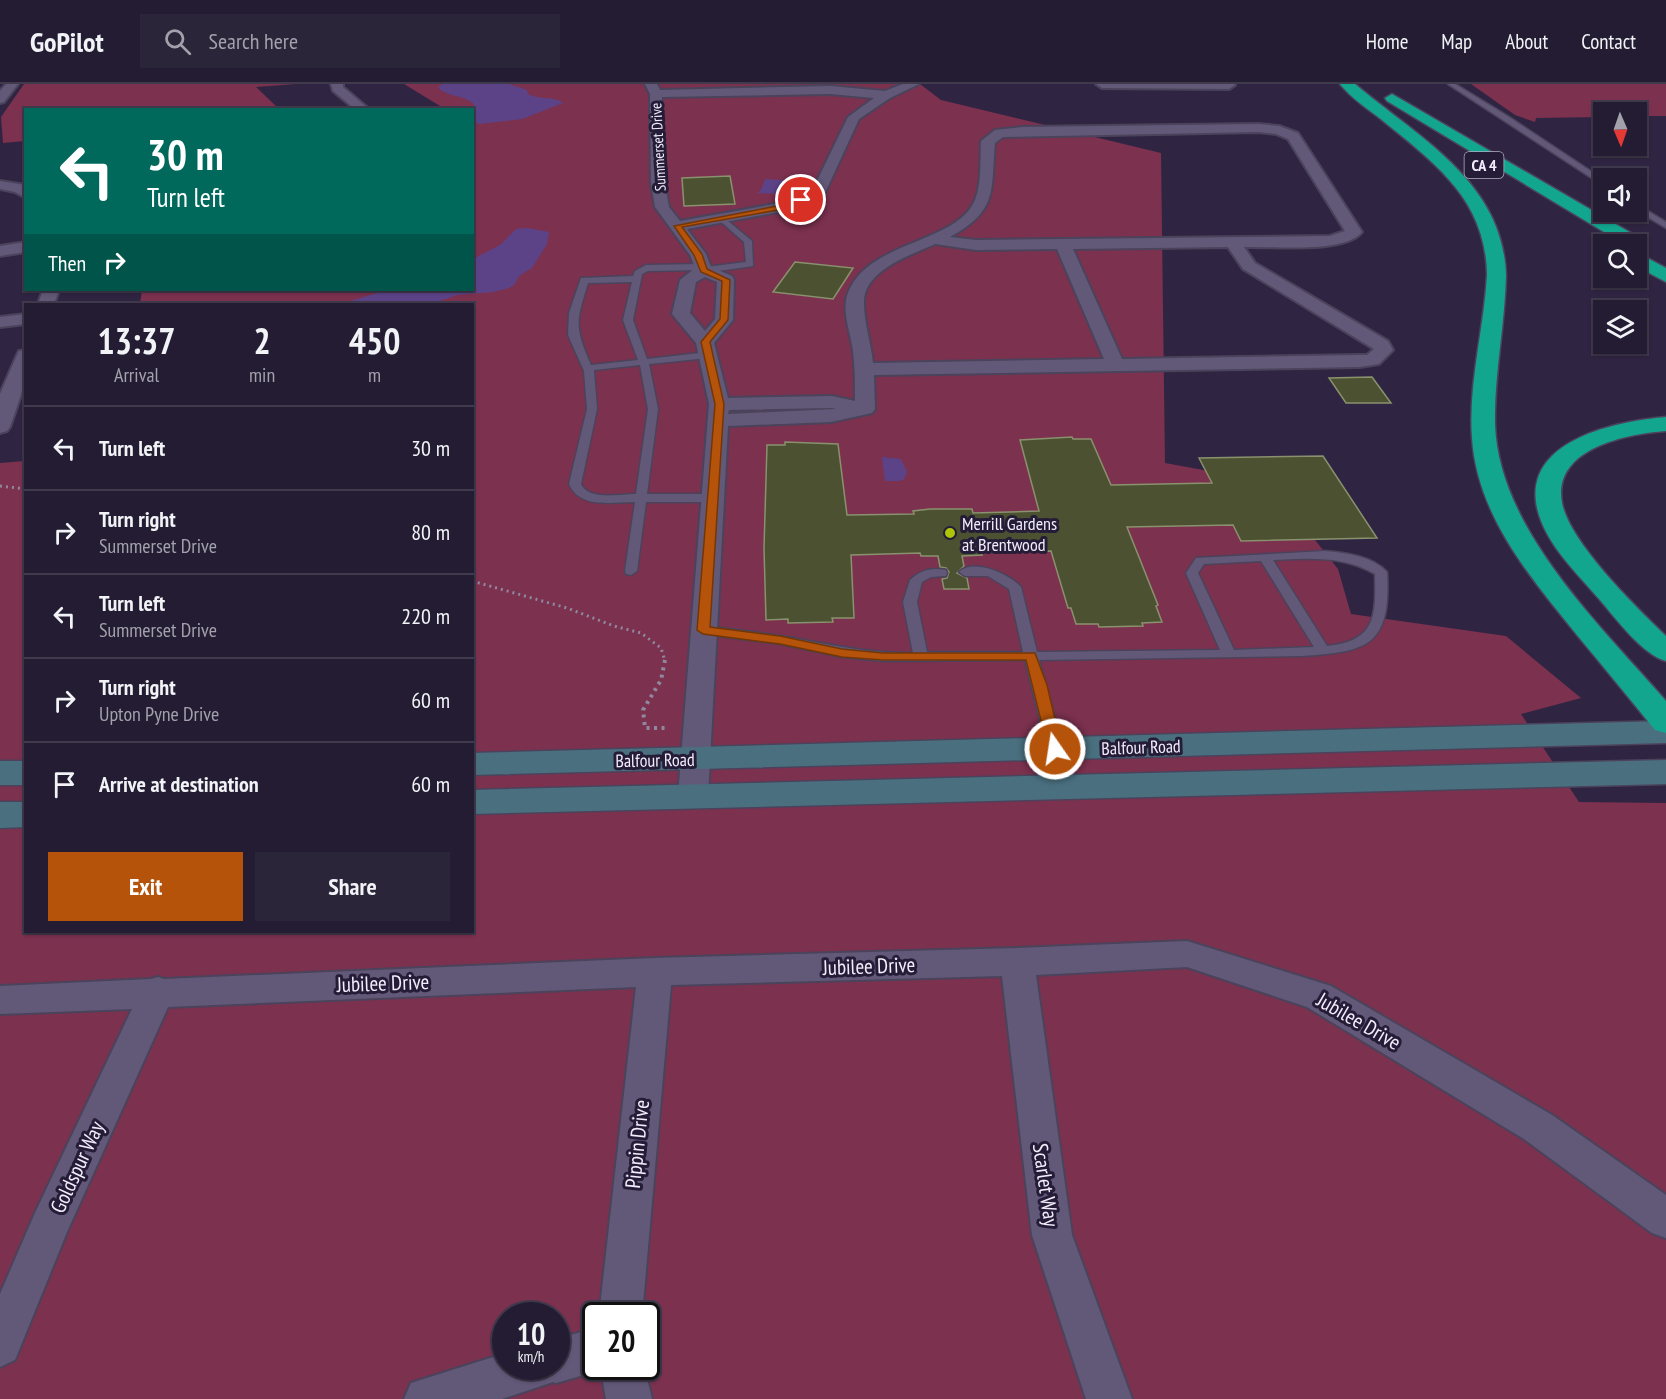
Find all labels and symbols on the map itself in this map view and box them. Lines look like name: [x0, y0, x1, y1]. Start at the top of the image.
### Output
street label: Summerset Drive: [646, 102, 670, 192]
north arrow: [1593, 102, 1647, 156]
road number: CA 4: [1464, 152, 1504, 178]
pin: [775, 174, 826, 225]
place label: Merrill Gardens at Brentwood: [962, 512, 1057, 556]
marker: Merrill Gardens at Brentwood: [943, 526, 957, 540]
position arrow: [1023, 717, 1087, 781]
street label: Balfour Road: [1101, 734, 1181, 760]
street label: Balfour Road: [615, 748, 695, 772]
street label: Jubilee Drive: [821, 951, 916, 981]
street label: Jubilee Drive: [335, 968, 430, 998]
street label: Jubilee Drive: [1311, 986, 1406, 1056]
street label: Pippin Drive: [619, 1098, 655, 1190]
street label: Goldspur Way: [44, 1117, 110, 1217]
street label: Scarlet Way: [1027, 1142, 1065, 1228]
speed limit sign: 20: [582, 1302, 660, 1380]

